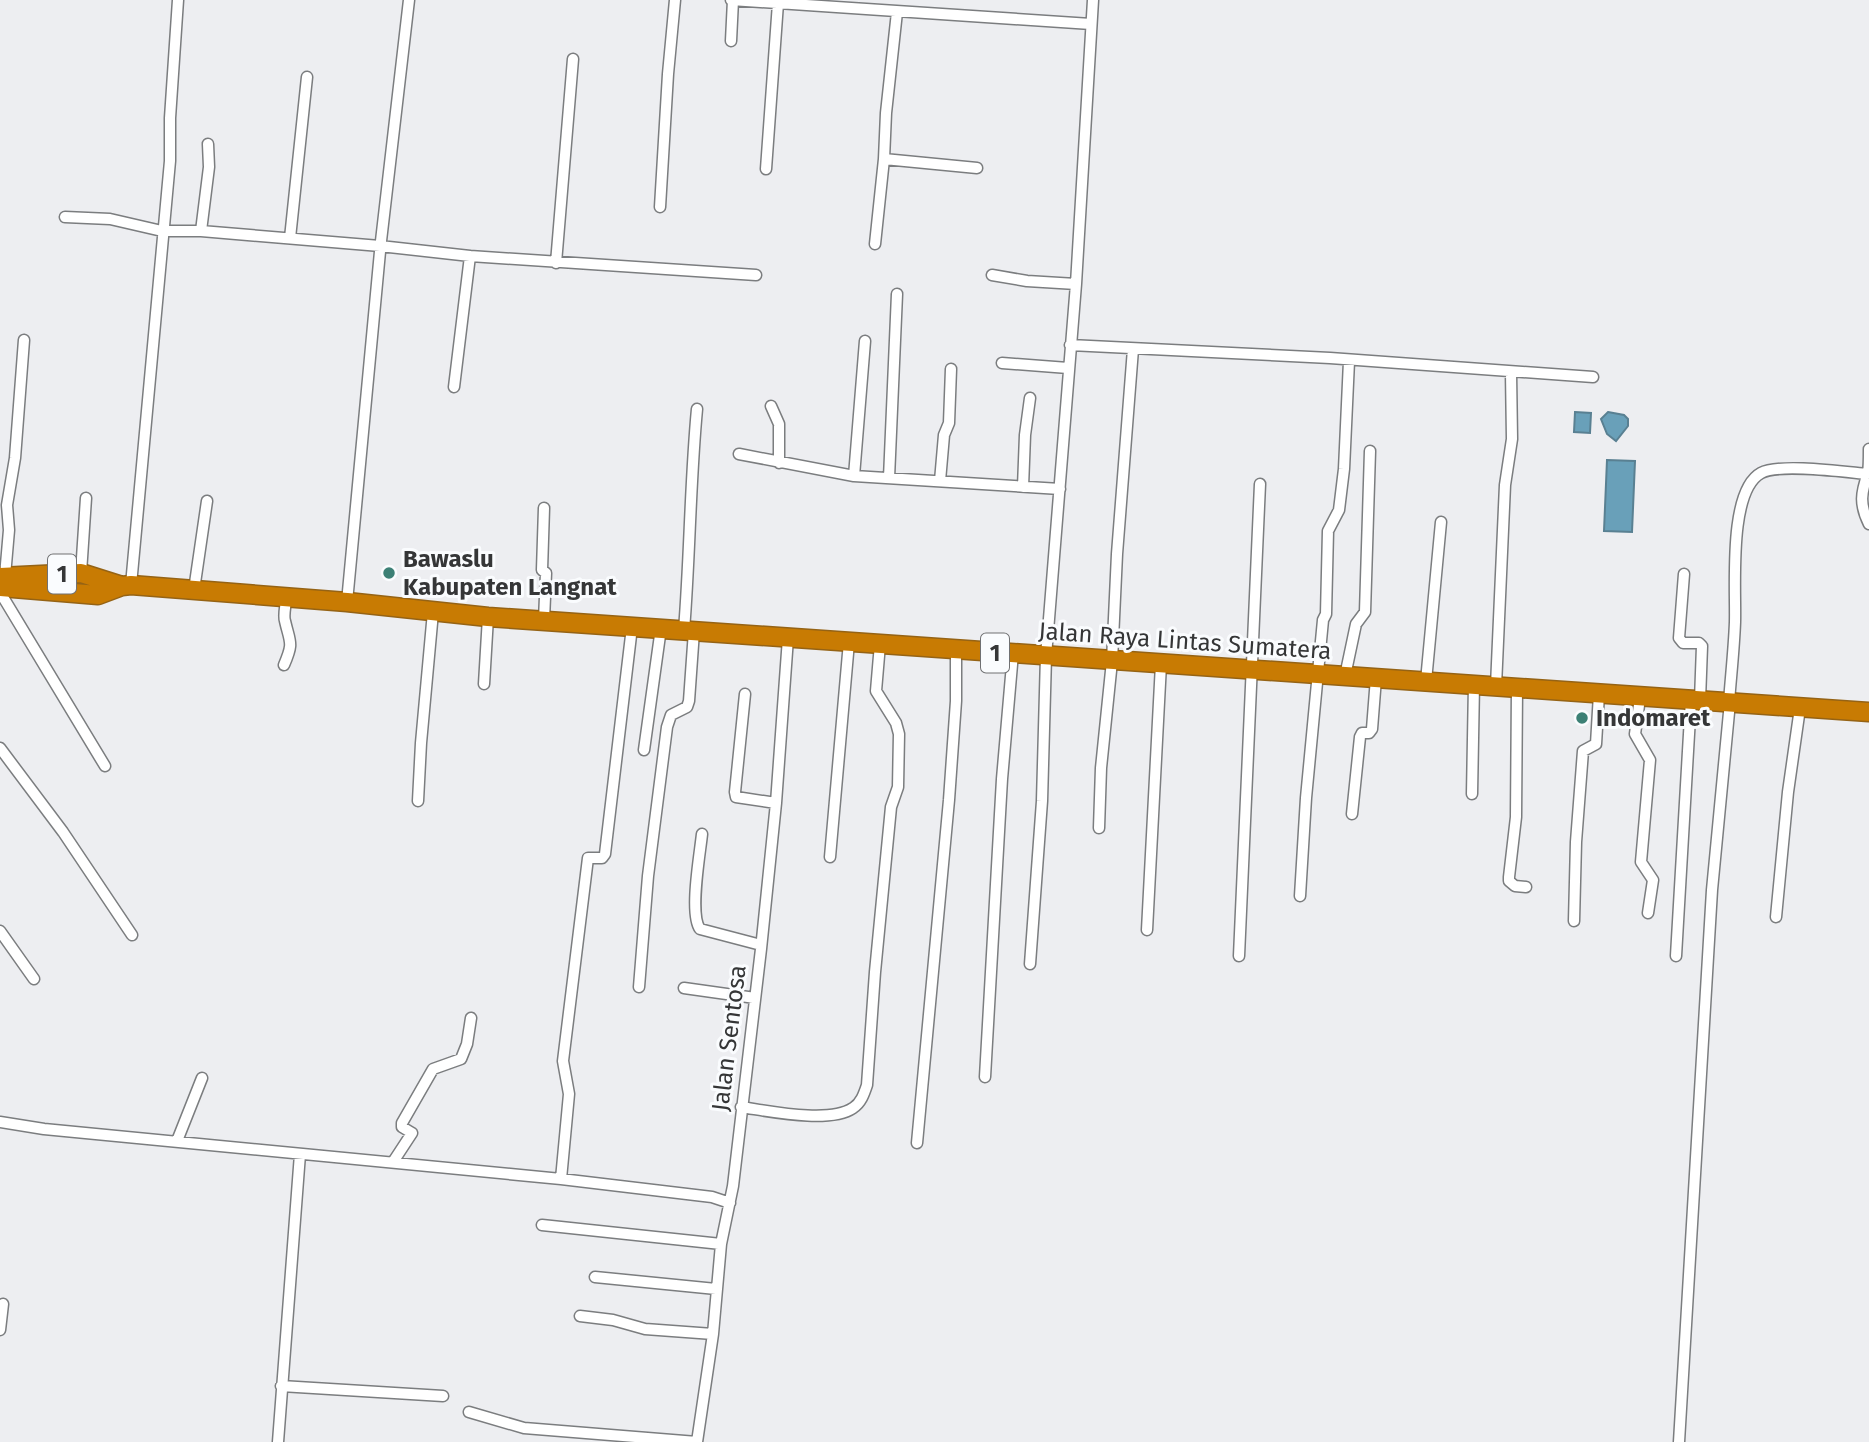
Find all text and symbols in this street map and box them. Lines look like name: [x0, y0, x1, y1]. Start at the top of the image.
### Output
place label: Bawaslu Kabupaten Langnat: [403, 545, 617, 601]
road number: 1: [48, 554, 76, 594]
marker: Bawaslu Kabupaten Langnat: [381, 565, 397, 581]
street label: Jalan Raya Lintas Sumatera: [1038, 617, 1332, 665]
road number: 1: [981, 634, 1009, 673]
place label: Indomaret: [1596, 704, 1711, 732]
marker: Indomaret: [1574, 710, 1590, 726]
street label: Jalan Sentosa: [706, 963, 752, 1113]

